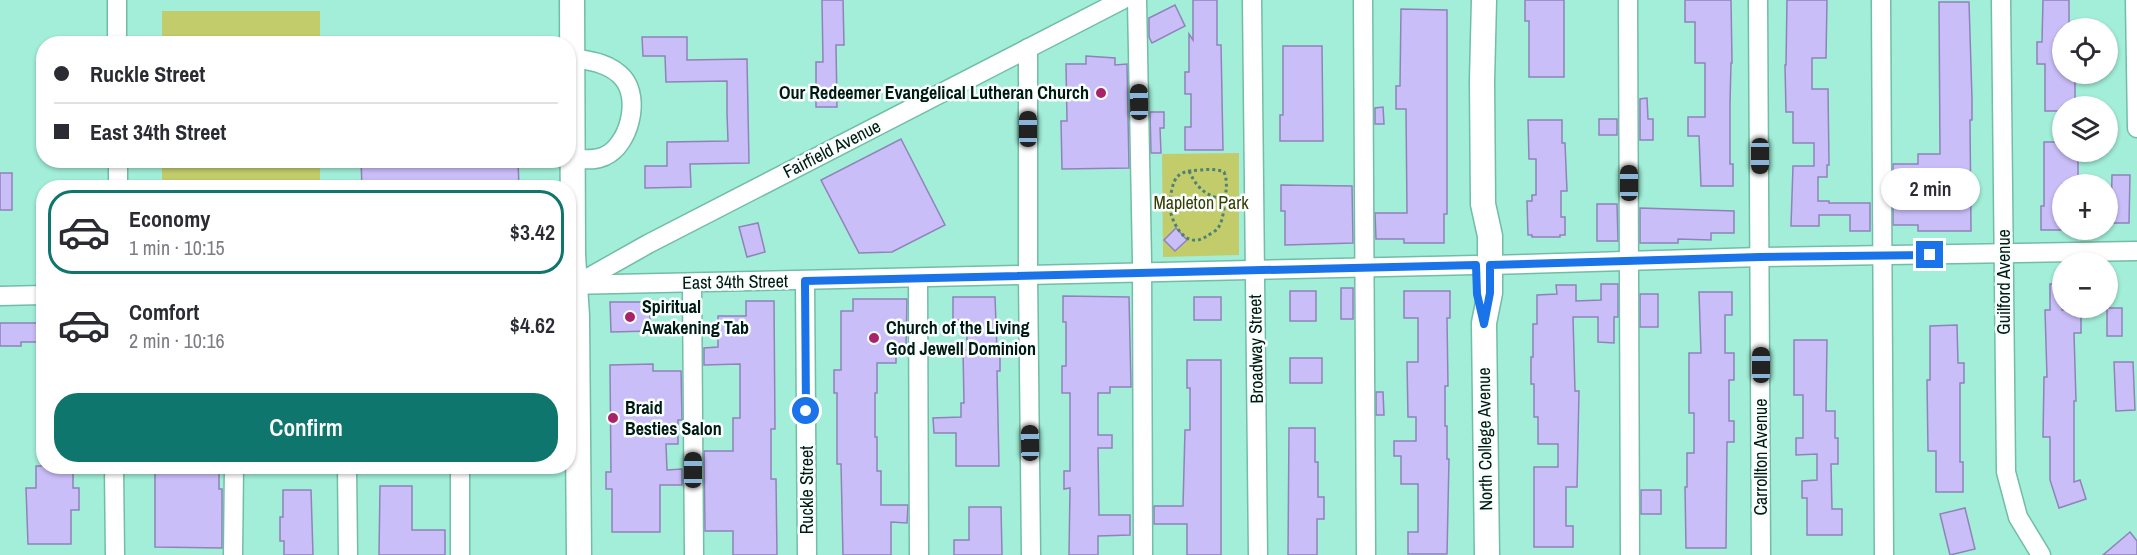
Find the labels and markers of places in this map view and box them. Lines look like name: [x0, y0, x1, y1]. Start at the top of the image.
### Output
place label: Our Redeemer Evangelical Lutheran Church: [779, 80, 1089, 105]
marker: Our Redeemer Evangelical Lutheran Church: [1094, 86, 1108, 100]
place label: Spiritual Awakening Tab: [642, 294, 749, 340]
marker: Spiritual Awakening Tab: [623, 310, 637, 324]
place label: Church of the Living God Jewell Dominion: [886, 315, 1036, 361]
marker: Church of the Living God Jewell Dominion: [867, 331, 881, 345]
place label: Braid Besties Salon: [625, 395, 722, 441]
marker: Braid Besties Salon: [606, 411, 620, 425]

